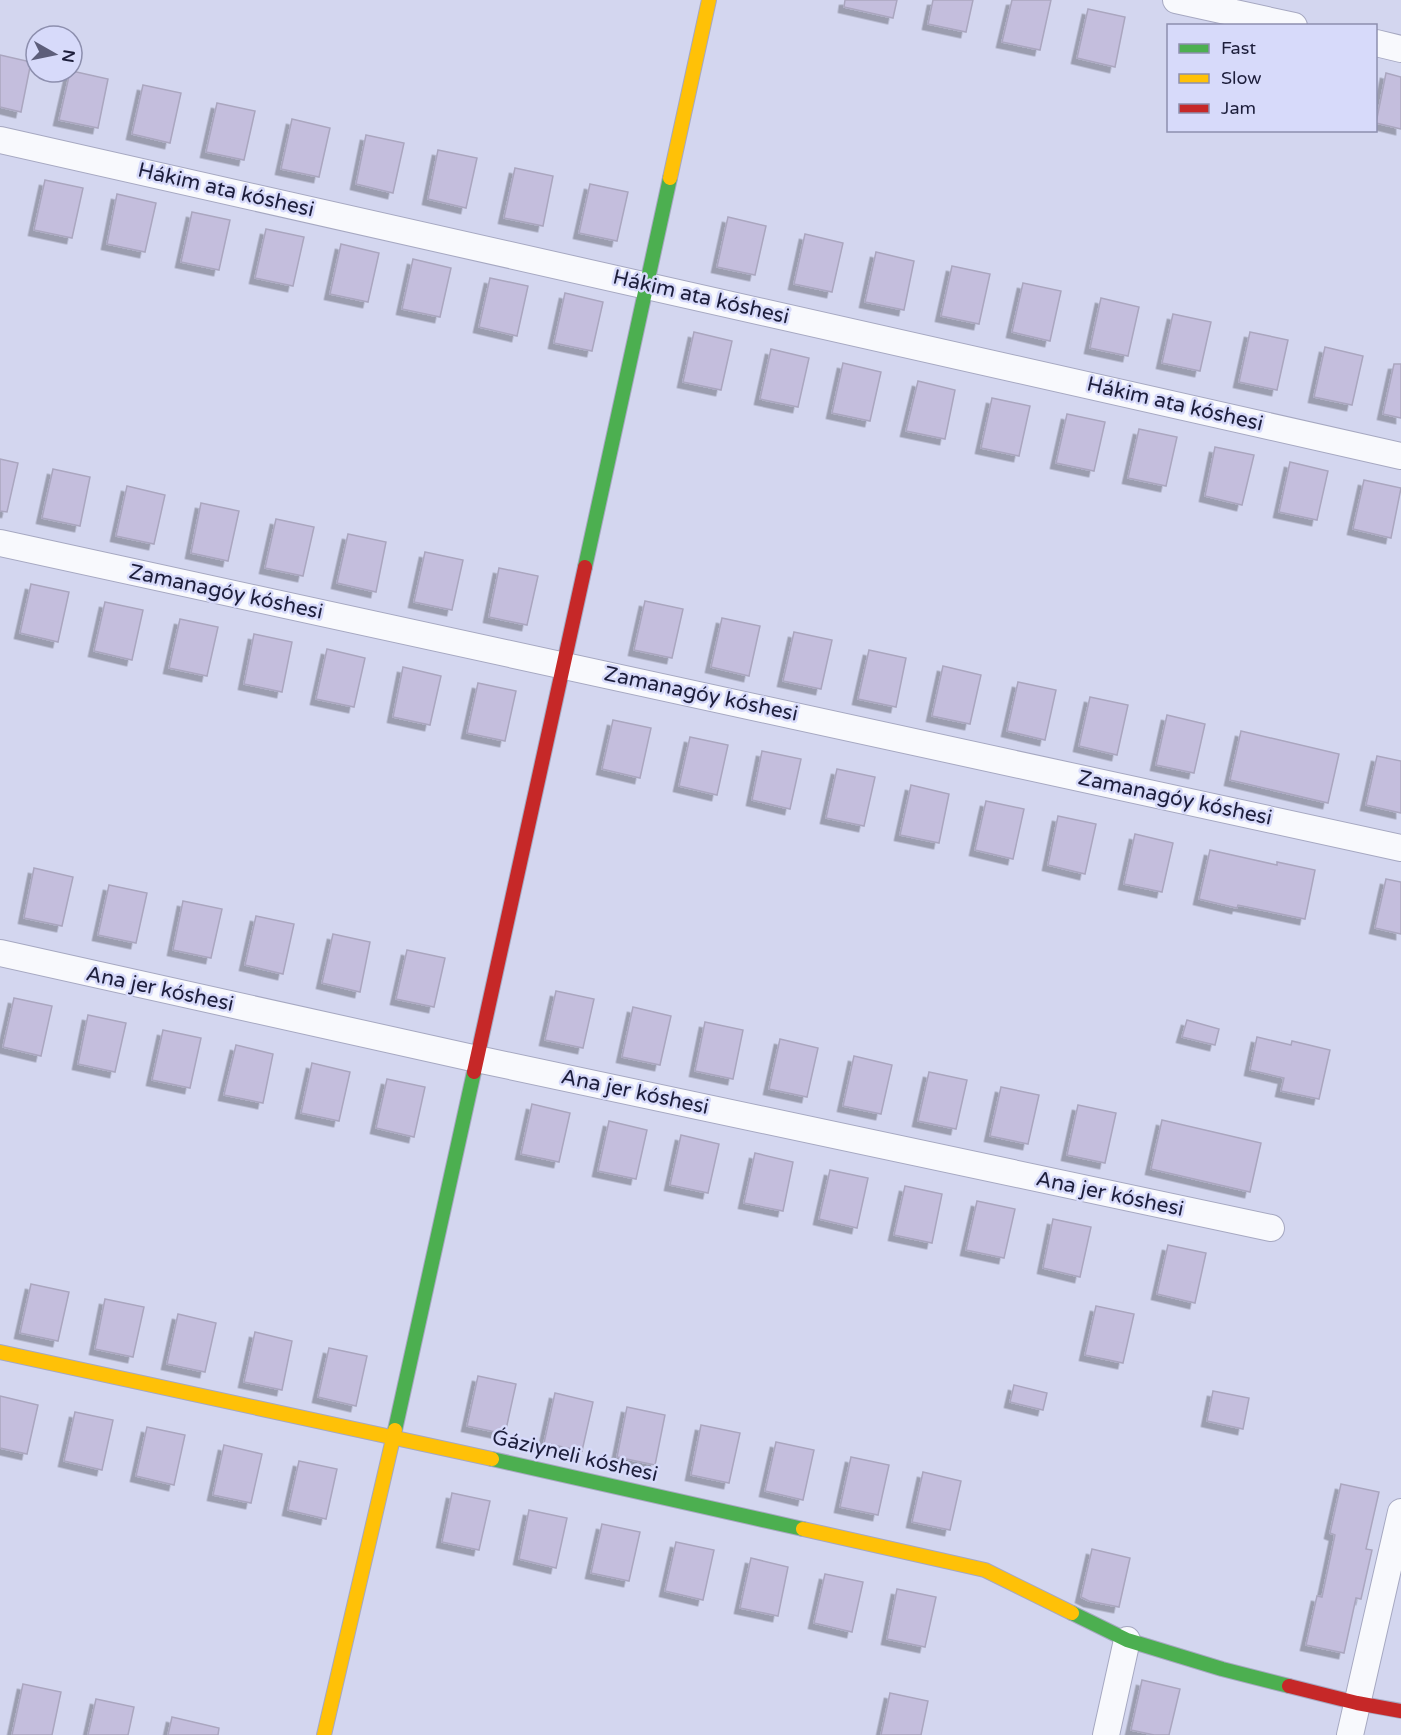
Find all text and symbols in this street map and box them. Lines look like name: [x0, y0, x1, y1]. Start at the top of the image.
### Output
north arrow: [24, 24, 84, 84]
legend: [1167, 24, 1377, 132]
text: Fast: [1221, 37, 1256, 59]
text: N: [57, 48, 79, 64]
text: Slow: [1221, 67, 1262, 89]
text: Jam: [1221, 97, 1256, 119]
street label: Hákim ata kóshesi: [135, 158, 317, 222]
street label: Hákim ata kóshesi: [610, 265, 792, 329]
street label: Hákim ata kóshesi: [1084, 372, 1266, 436]
street label: Zamanagóy kóshesi: [127, 559, 325, 625]
street label: Zamanagóy kóshesi: [602, 661, 800, 727]
street label: Zamanagóy kóshesi: [1076, 765, 1274, 831]
street label: Ana jer kóshesi: [84, 961, 236, 1017]
street label: Ana jer kóshesi: [559, 1064, 711, 1120]
street label: Ana jer kóshesi: [1034, 1166, 1186, 1222]
street label: Ǵáziyneli kóshesi: [490, 1425, 660, 1487]

